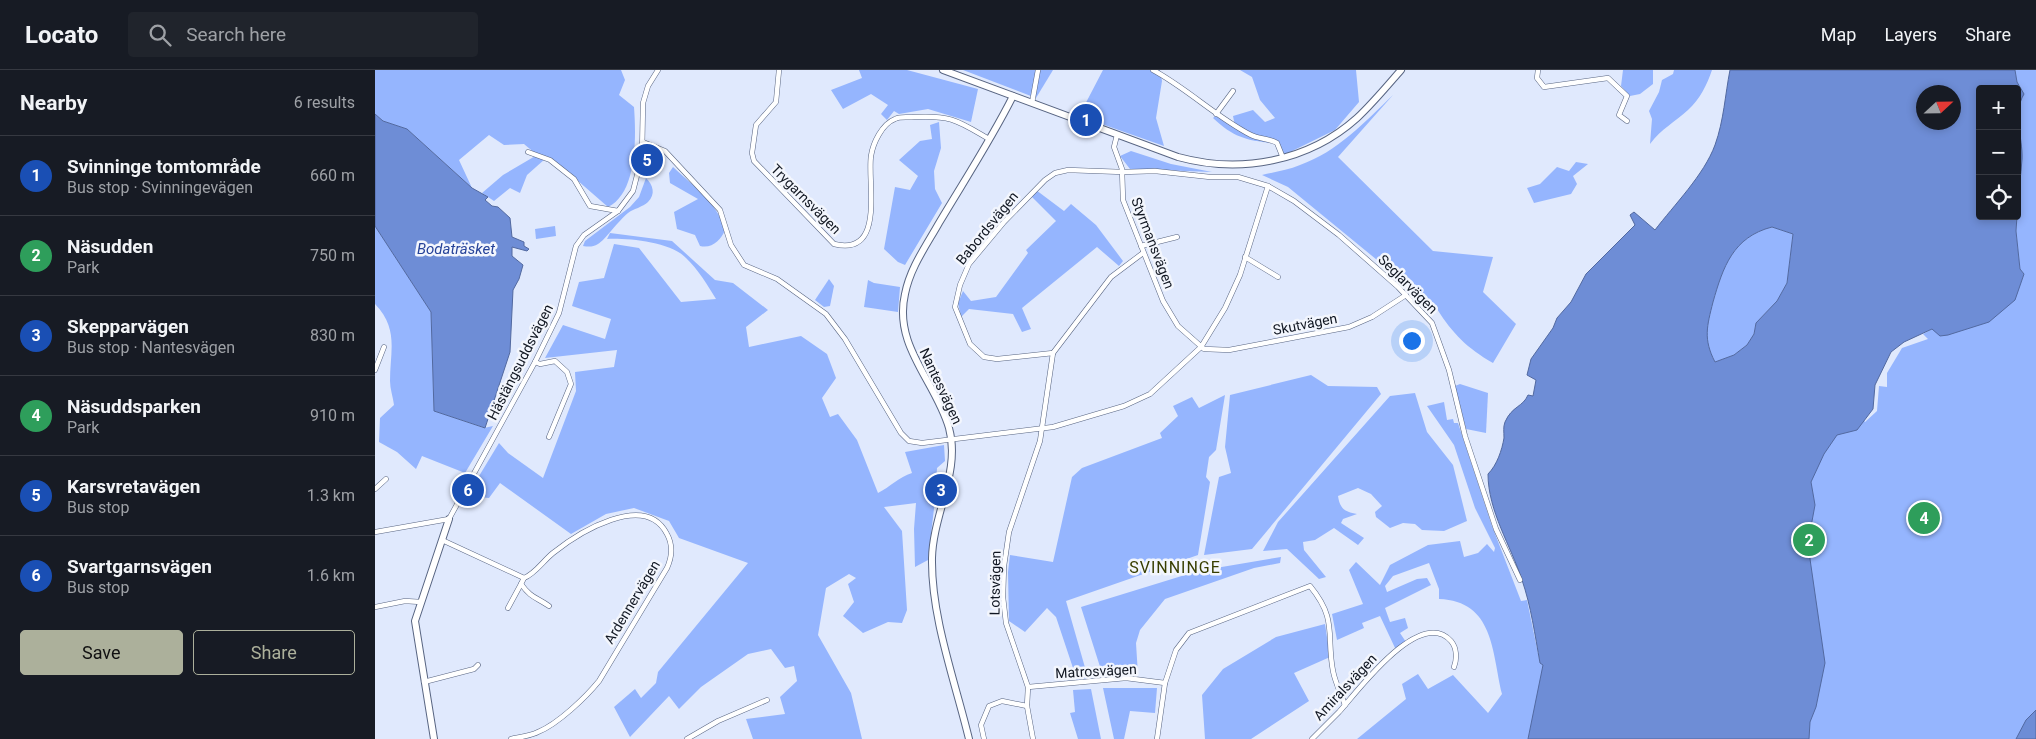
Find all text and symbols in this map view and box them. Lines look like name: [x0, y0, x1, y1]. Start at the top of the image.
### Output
search box: [128, 12, 478, 57]
text: Locato: [25, 21, 98, 49]
icon: search: [146, 21, 174, 49]
text: Search here: [186, 23, 286, 46]
text: Map: [1821, 24, 1856, 45]
text: Layers: [1884, 24, 1937, 45]
text: Share: [1965, 24, 2011, 45]
north arrow: [1916, 85, 1961, 130]
map controls: [1976, 85, 2021, 220]
button: +: [1976, 85, 2021, 130]
text: Nearby: [20, 91, 87, 115]
text: 6 results: [294, 93, 355, 112]
pin: 1: [1070, 101, 1102, 139]
button: −: [1976, 130, 2021, 175]
pin: 5: [631, 141, 663, 179]
text: Svinninge tomtområde: [67, 155, 261, 178]
street label: Trygarnsvägen: [768, 161, 844, 237]
text: 1: [31, 166, 41, 185]
text: 660 m: [310, 166, 355, 185]
button: locate: [1976, 175, 2021, 220]
text: Bus stop · Svinningevägen: [67, 178, 253, 197]
street label: Babordsvägen: [953, 188, 1021, 268]
street label: Styrmansvägen: [1128, 195, 1178, 291]
text: Näsudden: [67, 235, 153, 258]
water label: Bodaträsket: [417, 240, 495, 258]
text: 2: [31, 246, 41, 265]
text: 750 m: [310, 246, 355, 265]
street label: Seglarvägen: [1375, 251, 1441, 317]
text: Park: [67, 258, 99, 277]
street label: Hästängsuddsvägen: [484, 301, 556, 423]
street label: Skutvägen: [1272, 310, 1338, 338]
text: Skepparvägen: [67, 315, 189, 338]
text: 3: [31, 326, 41, 345]
text: 830 m: [310, 326, 355, 345]
your location: [1399, 328, 1425, 354]
text: Bus stop · Nantesvägen: [67, 338, 235, 357]
street label: Nantesvägen: [916, 346, 966, 426]
text: Näsuddsparken: [67, 395, 201, 418]
text: 4: [31, 406, 41, 425]
text: 910 m: [310, 406, 355, 425]
text: Park: [67, 418, 99, 437]
pin: 6: [452, 471, 484, 509]
pin: 3: [925, 471, 957, 509]
text: Karsvretavägen: [67, 475, 201, 498]
text: 5: [31, 486, 41, 505]
text: 1.3 km: [307, 486, 355, 505]
text: Bus stop: [67, 498, 129, 517]
pin: 4: [1908, 499, 1940, 537]
pin: 2: [1793, 521, 1825, 559]
street label: Lotsvägen: [986, 551, 1004, 615]
text: Svartgarnsvägen: [67, 555, 212, 578]
street label: Ardennervägen: [601, 558, 663, 646]
district label: SVINNINGE: [1129, 558, 1221, 577]
text: 6: [31, 566, 41, 585]
text: 1.6 km: [307, 566, 355, 585]
text: Bus stop: [67, 578, 129, 597]
button: Save: [20, 630, 183, 675]
button: Share: [193, 630, 355, 675]
street label: Amiralsvägen: [1310, 651, 1380, 723]
street label: Matrosvägen: [1055, 661, 1137, 681]

